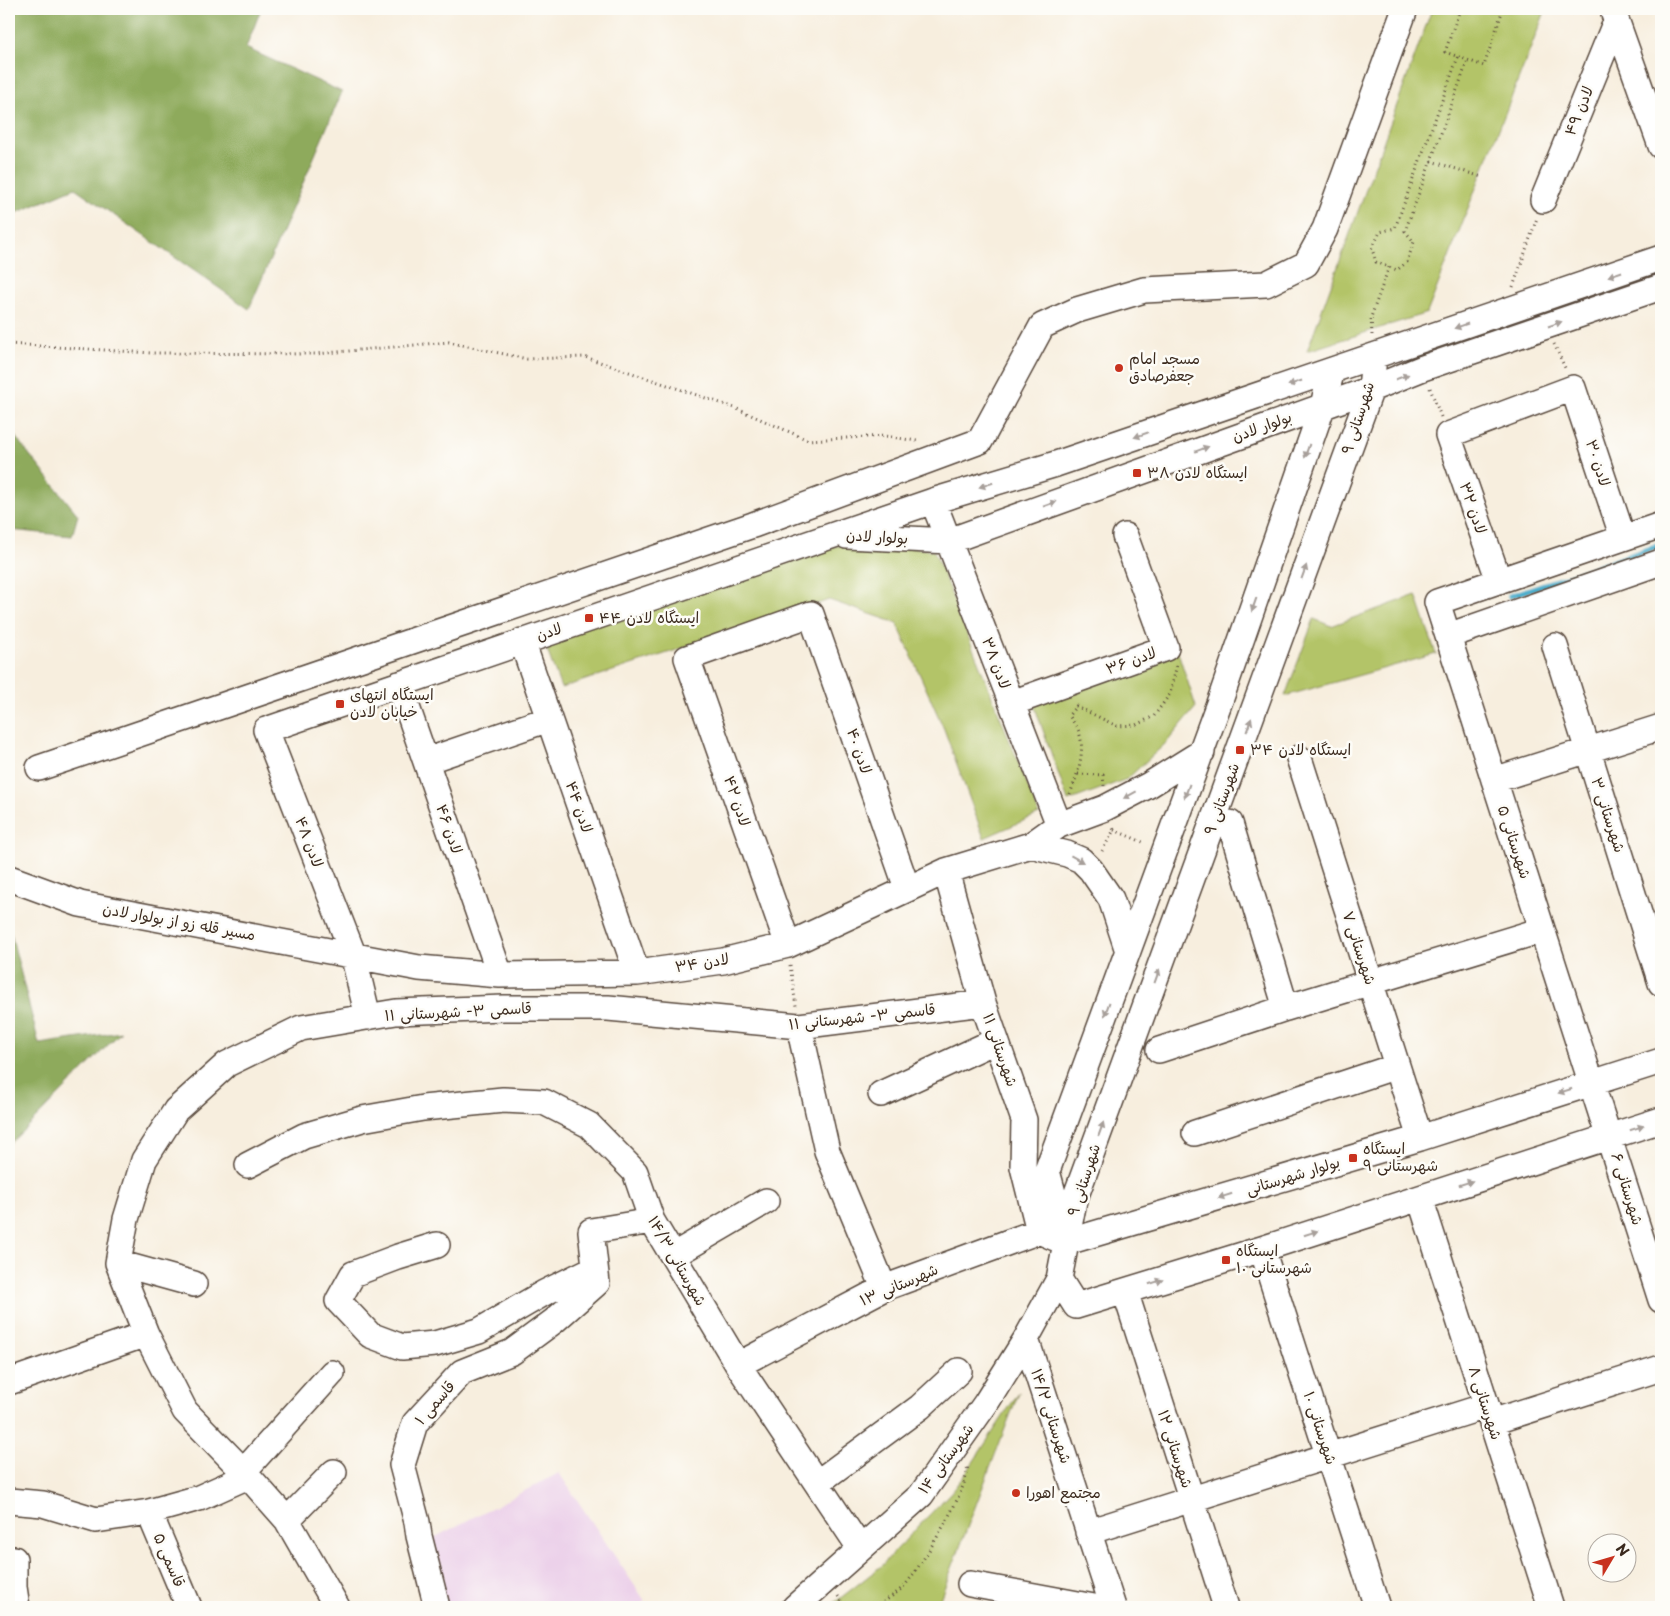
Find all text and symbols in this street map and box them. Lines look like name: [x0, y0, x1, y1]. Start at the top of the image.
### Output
street label: لادن ۴۹: [1557, 82, 1598, 139]
one-way arrow: [1607, 270, 1622, 278]
one-way arrow: [1548, 320, 1563, 327]
one-way arrow: [1454, 323, 1469, 331]
place label: مسجد امام جعفرصادق: [1129, 346, 1200, 386]
marker: مسجد امام جعفرصادق: [1113, 362, 1125, 374]
one-way arrow: [1394, 373, 1409, 380]
street label: شهرستانی ۹: [1334, 378, 1379, 457]
one-way arrow: [1287, 379, 1302, 387]
street label: بولوار لادن: [1228, 404, 1295, 447]
one-way arrow: [1133, 431, 1148, 439]
street label: لادن ۳۰: [1581, 436, 1618, 489]
one-way arrow: [1303, 444, 1310, 459]
one-way arrow: [1195, 445, 1210, 452]
place label: ایستگاه لادن ۳۸: [1147, 460, 1248, 483]
marker: ایستگاه لادن ۳۸: [1131, 467, 1143, 479]
street label: لادن ۳۲: [1455, 479, 1494, 536]
one-way arrow: [979, 481, 994, 489]
one-way arrow: [1042, 500, 1057, 507]
street label: بولوار لادن: [845, 522, 909, 549]
one-way arrow: [1300, 564, 1308, 579]
one-way arrow: [1250, 598, 1258, 613]
place label: ایستگاه لادن ۴۴: [599, 605, 699, 628]
marker: ایستگاه لادن ۴۴: [583, 612, 595, 624]
street label: لادن: [533, 615, 565, 646]
street label: لادن ۳۸: [977, 633, 1018, 692]
street label: لادن ۳۶: [1102, 640, 1159, 679]
place label: ایستگاه انتهای خیابان لادن: [350, 682, 434, 722]
marker: ایستگاه انتهای خیابان لادن: [334, 698, 346, 710]
one-way arrow: [1245, 717, 1253, 732]
street label: لادن ۴۰: [842, 725, 879, 776]
place label: ایستگاه لادن ۳۴: [1250, 737, 1351, 760]
marker: ایستگاه لادن ۳۴: [1234, 744, 1246, 756]
street label: شهرستانی ۹: [1197, 759, 1244, 838]
street label: لادن ۴۲: [719, 772, 758, 829]
street label: شهرستانی ۳: [1586, 774, 1632, 855]
street label: لادن ۴۴: [561, 778, 600, 835]
one-way arrow: [1183, 784, 1191, 799]
one-way arrow: [1123, 791, 1137, 799]
street label: لادن ۴۶: [431, 801, 470, 856]
street label: شهرستانی ۵: [1493, 802, 1538, 881]
street label: لادن ۴۸: [290, 813, 331, 870]
one-way arrow: [1069, 855, 1084, 863]
street label: مسیر قله زو از بولوار لادن: [101, 896, 257, 945]
street label: شهرستانی ۷: [1338, 908, 1383, 987]
street label: لادن ۳۴: [673, 946, 730, 977]
one-way arrow: [1153, 968, 1161, 983]
street label: قاسمی ۳- شهرستانی ۱۱: [384, 995, 532, 1026]
street label: قاسمی ۳- شهرستانی ۱۱: [787, 996, 936, 1035]
one-way arrow: [1103, 1002, 1111, 1017]
street label: شهرستانی ۱۱: [978, 1010, 1025, 1089]
one-way arrow: [1557, 1088, 1572, 1096]
one-way arrow: [1098, 1121, 1105, 1136]
one-way arrow: [1630, 1123, 1645, 1131]
place label: ایستگاه شهرستانی ۹: [1363, 1136, 1438, 1176]
street label: شهرستانی ۹: [1060, 1140, 1105, 1219]
street label: بولوار شهرستانی: [1243, 1149, 1342, 1200]
street label: شهرستانی ۶: [1607, 1149, 1650, 1228]
marker: ایستگاه شهرستانی ۹: [1347, 1152, 1359, 1164]
one-way arrow: [1458, 1179, 1473, 1186]
one-way arrow: [1218, 1193, 1233, 1201]
street label: شهرستانی ۱۴/۳: [643, 1211, 713, 1310]
one-way arrow: [1304, 1229, 1319, 1237]
place label: ایستگاه شهرستانی ۱۰: [1236, 1238, 1312, 1278]
marker: ایستگاه شهرستانی ۱۰: [1220, 1254, 1232, 1266]
street label: شهرستانی ۱۳: [856, 1257, 941, 1310]
one-way arrow: [1149, 1277, 1164, 1285]
street label: شهرستانی ۸: [1464, 1363, 1509, 1442]
street label: شهرستانی ۱۴/۲: [1026, 1365, 1079, 1466]
street label: قاسمی ۱: [408, 1375, 460, 1429]
street label: شهرستانی ۱۰: [1299, 1388, 1344, 1467]
street label: شهرستانی ۱۲: [1153, 1406, 1200, 1491]
street label: شهرستانی ۱۴: [911, 1418, 978, 1498]
place label: مجتمع اهورا: [1026, 1480, 1101, 1504]
marker: مجتمع اهورا: [1010, 1487, 1022, 1499]
street label: قاسمی ۵: [149, 1529, 192, 1590]
north arrow: [1588, 1534, 1638, 1584]
text: N: [1611, 1539, 1634, 1561]

